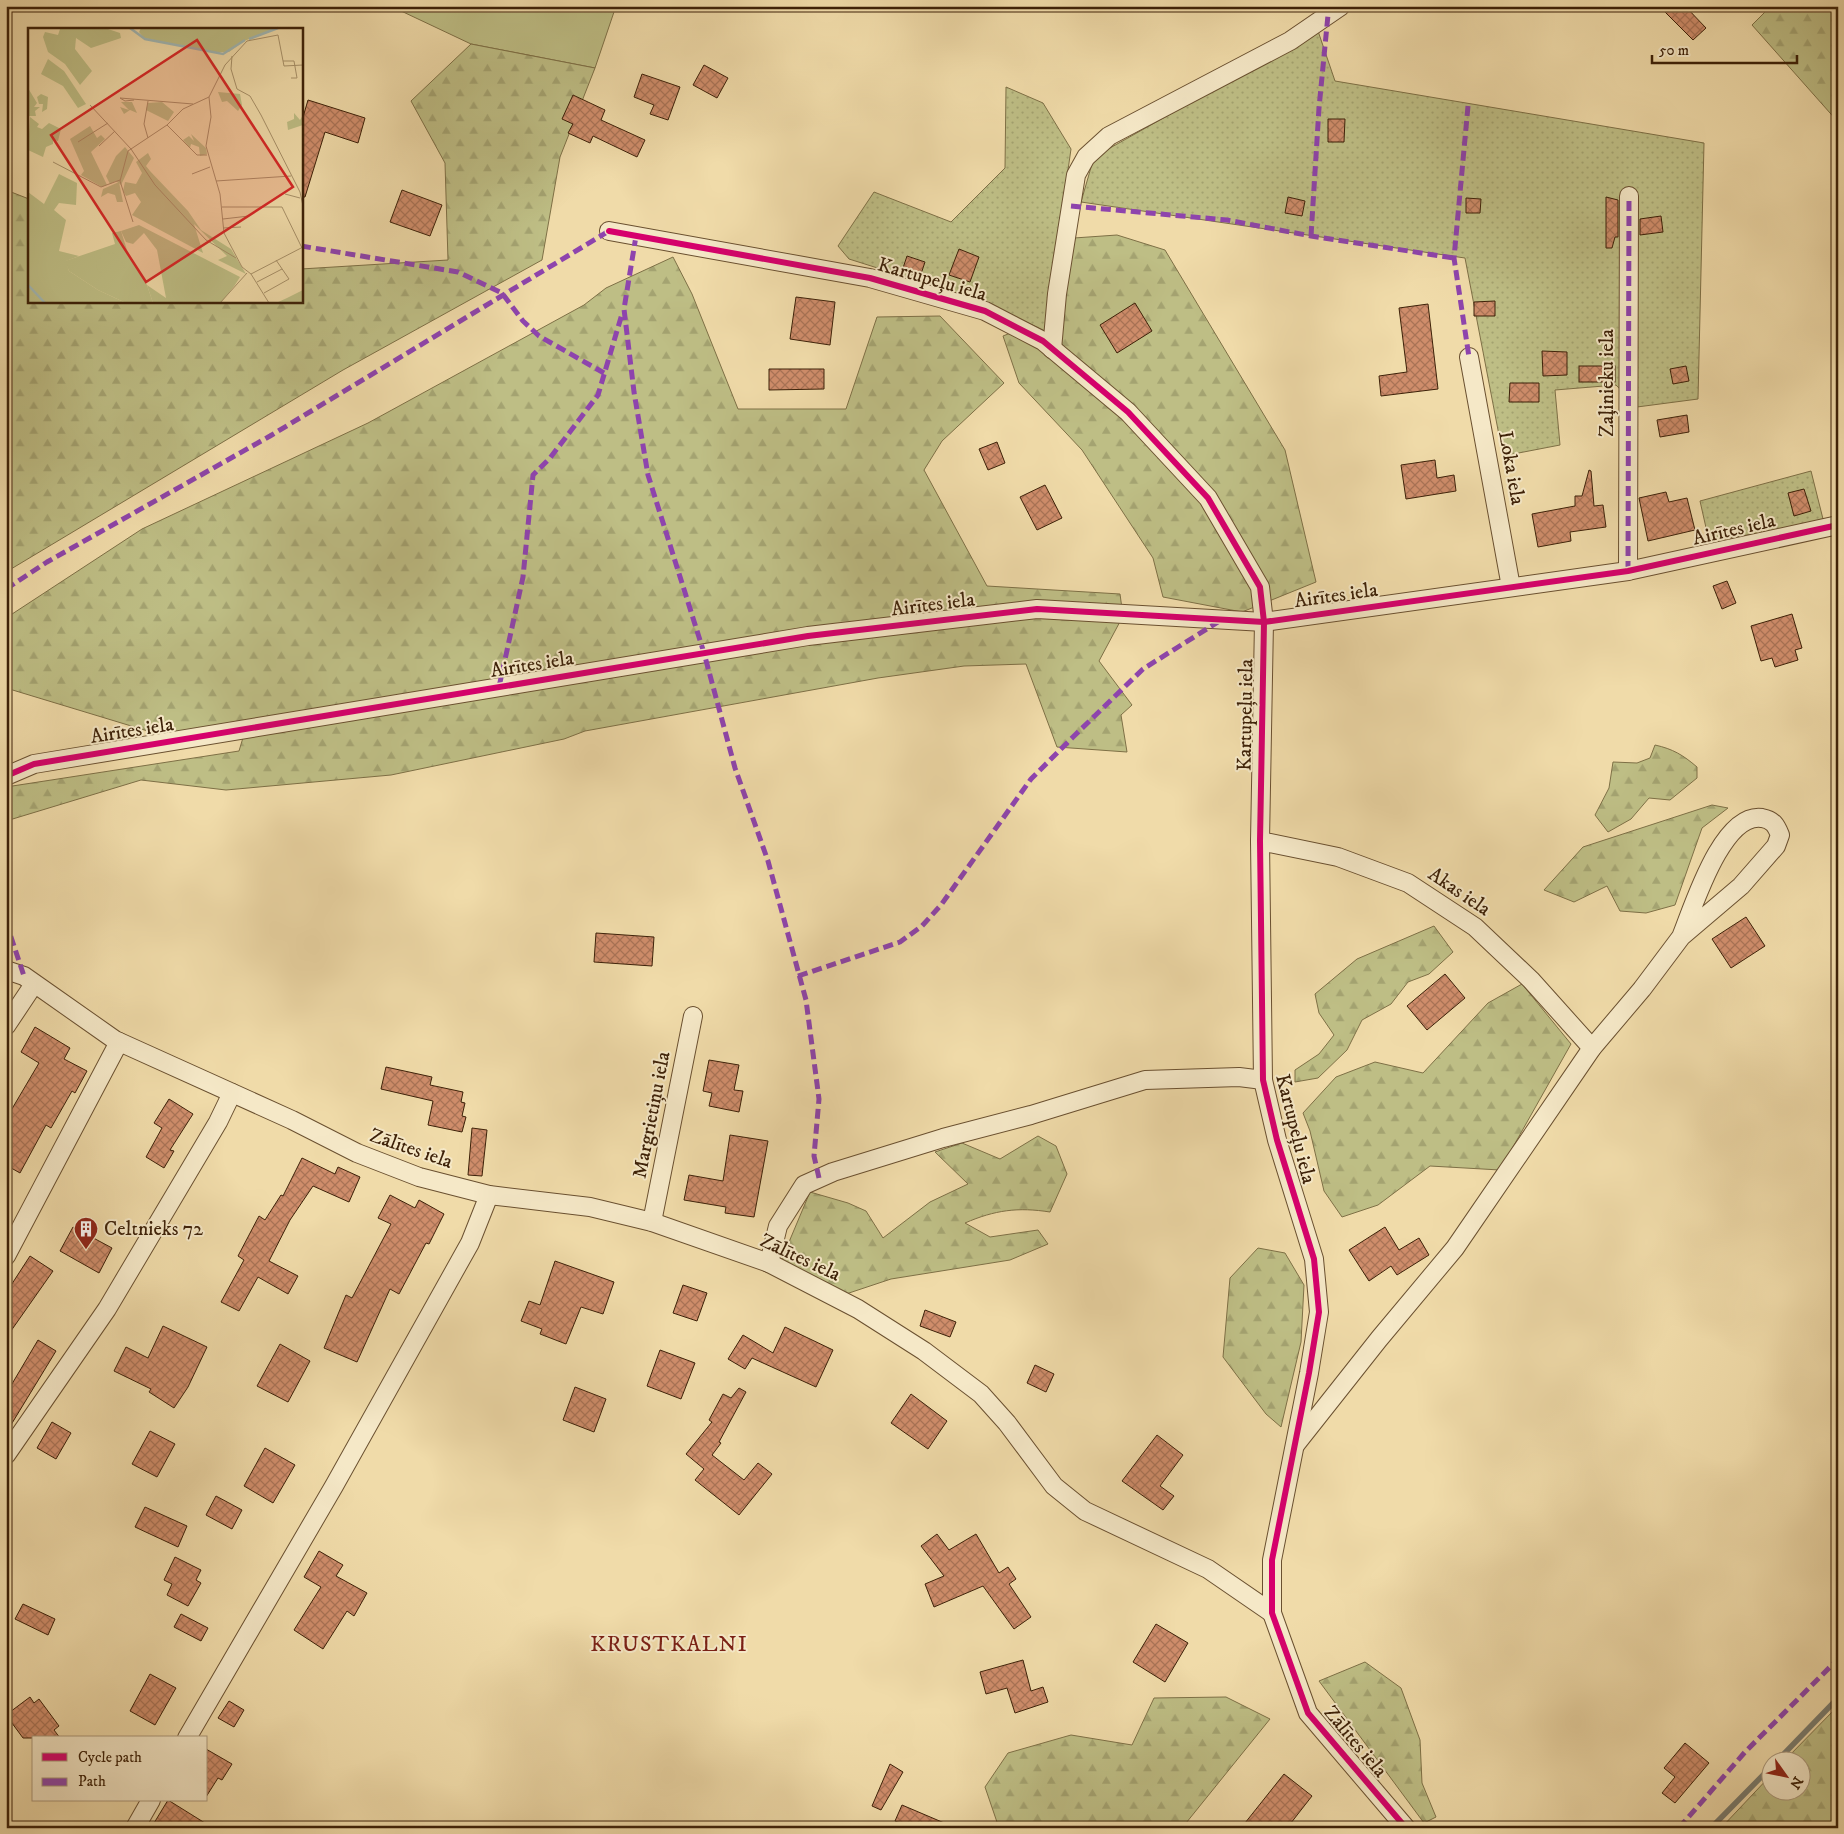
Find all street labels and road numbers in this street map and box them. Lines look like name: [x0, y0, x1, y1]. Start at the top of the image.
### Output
street label: Kartupeļu iela: [875, 253, 990, 308]
street label: Zaļinieku iela: [1595, 328, 1620, 437]
street label: Loka iela: [1492, 429, 1530, 507]
street label: Airītes iela: [1690, 508, 1778, 552]
street label: Airītes iela: [1293, 578, 1380, 614]
street label: Airītes iela: [890, 587, 977, 623]
street label: Airītes iela: [489, 646, 576, 684]
street label: Kartupeļu iela: [1233, 658, 1259, 771]
street label: Airītes iela: [89, 712, 176, 750]
street label: Akas iela: [1423, 862, 1495, 922]
street label: Margrietiņu iela: [627, 1049, 677, 1181]
street label: Kartupeļu iela: [1269, 1072, 1321, 1187]
street label: Zālītes iela: [366, 1123, 456, 1175]
street label: Zālītes iela: [756, 1228, 845, 1288]
street label: Zālītes iela: [1318, 1701, 1393, 1783]

